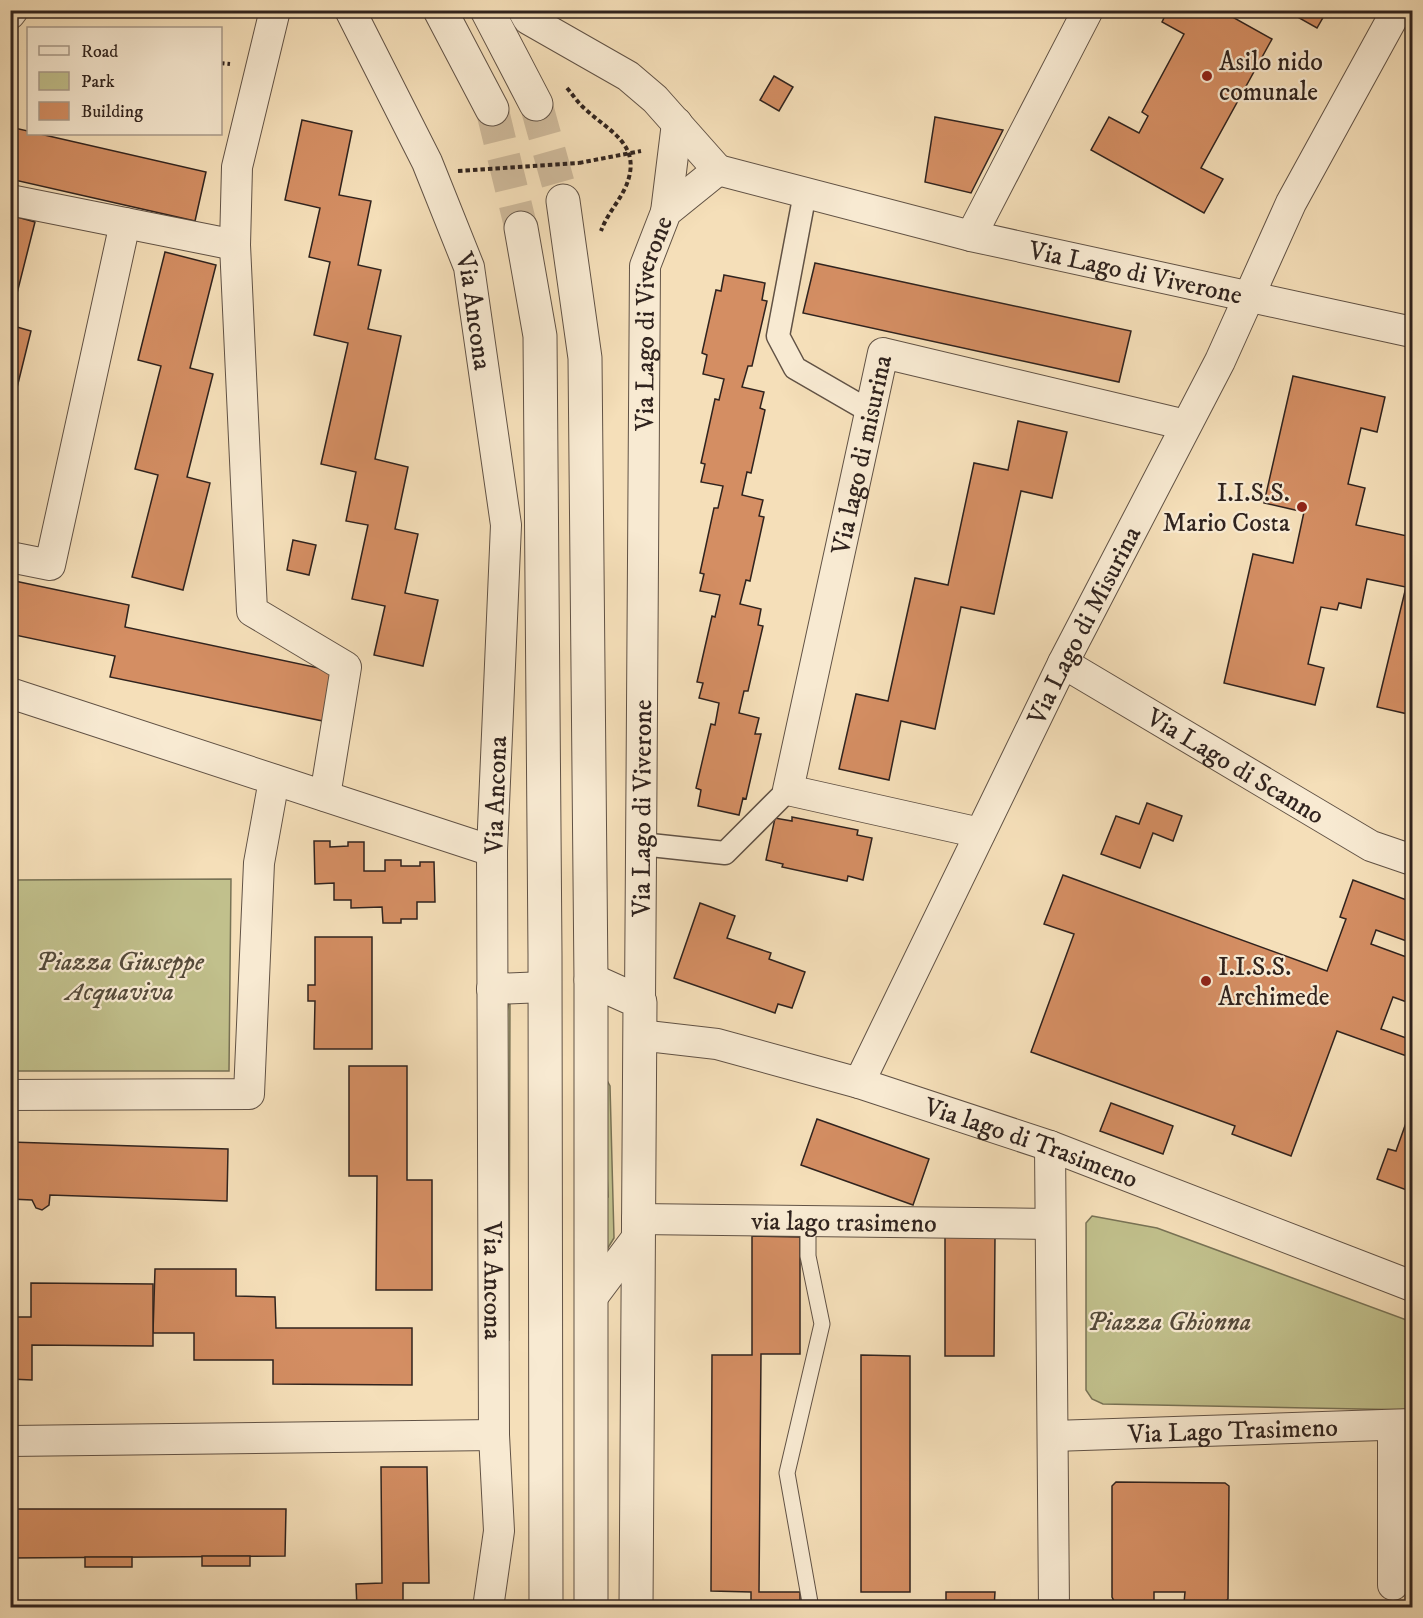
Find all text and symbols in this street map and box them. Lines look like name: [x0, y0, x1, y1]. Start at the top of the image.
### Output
legend: [27, 27, 222, 135]
text: Road: [81, 41, 118, 63]
place label: Asilo nido comunale: [1219, 46, 1323, 109]
marker: Asilo nido comunale: [1200, 69, 1214, 83]
text: Park: [81, 71, 115, 93]
text: Building: [81, 101, 143, 123]
street label: Via Lago di Viverone: [629, 211, 681, 432]
street label: Via Lago di Viverone: [1025, 234, 1245, 313]
street label: Via Ancona: [447, 247, 499, 372]
street label: Via lago di misurina: [824, 352, 900, 559]
place label: I.I.S.S. Mario Costa: [1163, 477, 1290, 540]
marker: I.I.S.S. Mario Costa: [1295, 500, 1309, 514]
street label: Via Lago di Misurina: [1020, 521, 1149, 731]
street label: Via Lago di Viverone: [626, 699, 660, 918]
street label: Via Lago di Scanno: [1139, 701, 1330, 833]
street label: Via Ancona: [478, 735, 515, 856]
park label: Piazza Giuseppe Acquaviva: [36, 946, 205, 1009]
place label: I.I.S.S. Archimede: [1218, 951, 1330, 1014]
marker: I.I.S.S. Archimede: [1199, 974, 1213, 988]
street label: Via lago di Trasimeno: [919, 1090, 1142, 1196]
street label: via lago trasimeno: [750, 1205, 937, 1241]
street label: Via Ancona: [475, 1220, 509, 1340]
park label: Piazza Ghionna: [1087, 1306, 1251, 1339]
street label: Via Lago Trasimeno: [1127, 1411, 1338, 1452]

